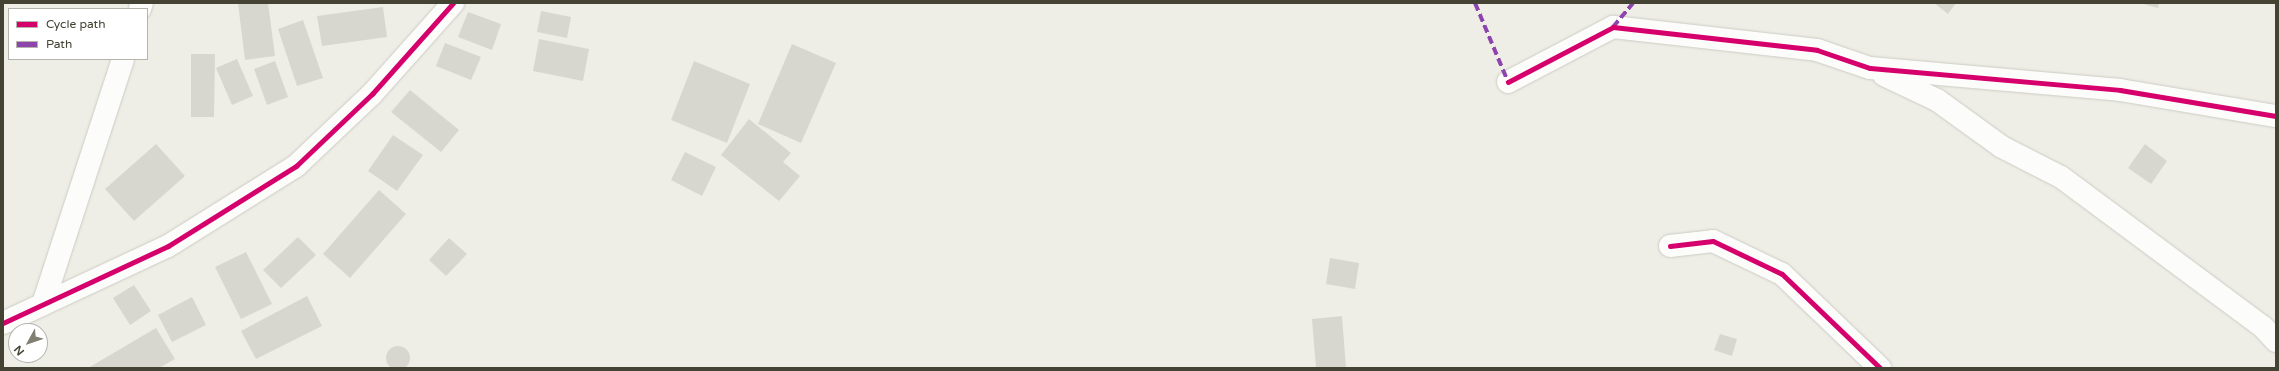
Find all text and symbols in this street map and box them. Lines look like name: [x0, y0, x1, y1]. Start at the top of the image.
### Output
legend: [8, 8, 148, 60]
text: Cycle path: [46, 17, 105, 31]
text: Path: [46, 37, 72, 51]
north arrow: [8, 323, 48, 363]
text: N: [11, 343, 27, 358]

